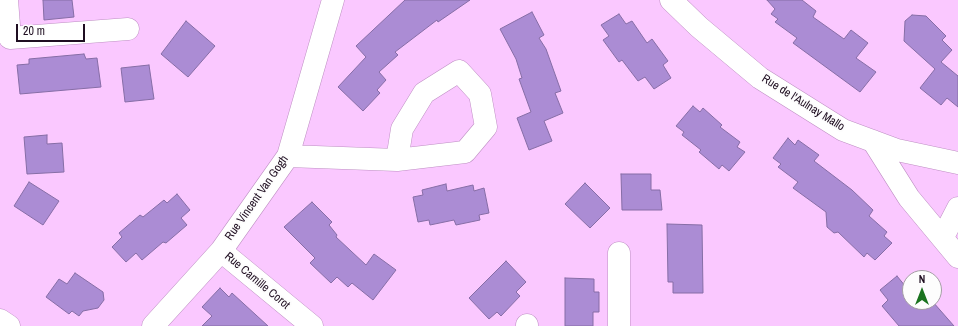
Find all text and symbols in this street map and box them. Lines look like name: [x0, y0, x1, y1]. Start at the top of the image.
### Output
scale bar: [18, 16, 87, 42]
text: 20 m: [23, 23, 45, 39]
street label: Rue de l'Aulnay Mallo: [759, 72, 847, 134]
street label: Rue Vincent Van Gogh: [222, 153, 292, 243]
street label: Rue Camille Corot: [221, 249, 293, 313]
north arrow: [902, 270, 942, 310]
text: N: [919, 272, 925, 286]

